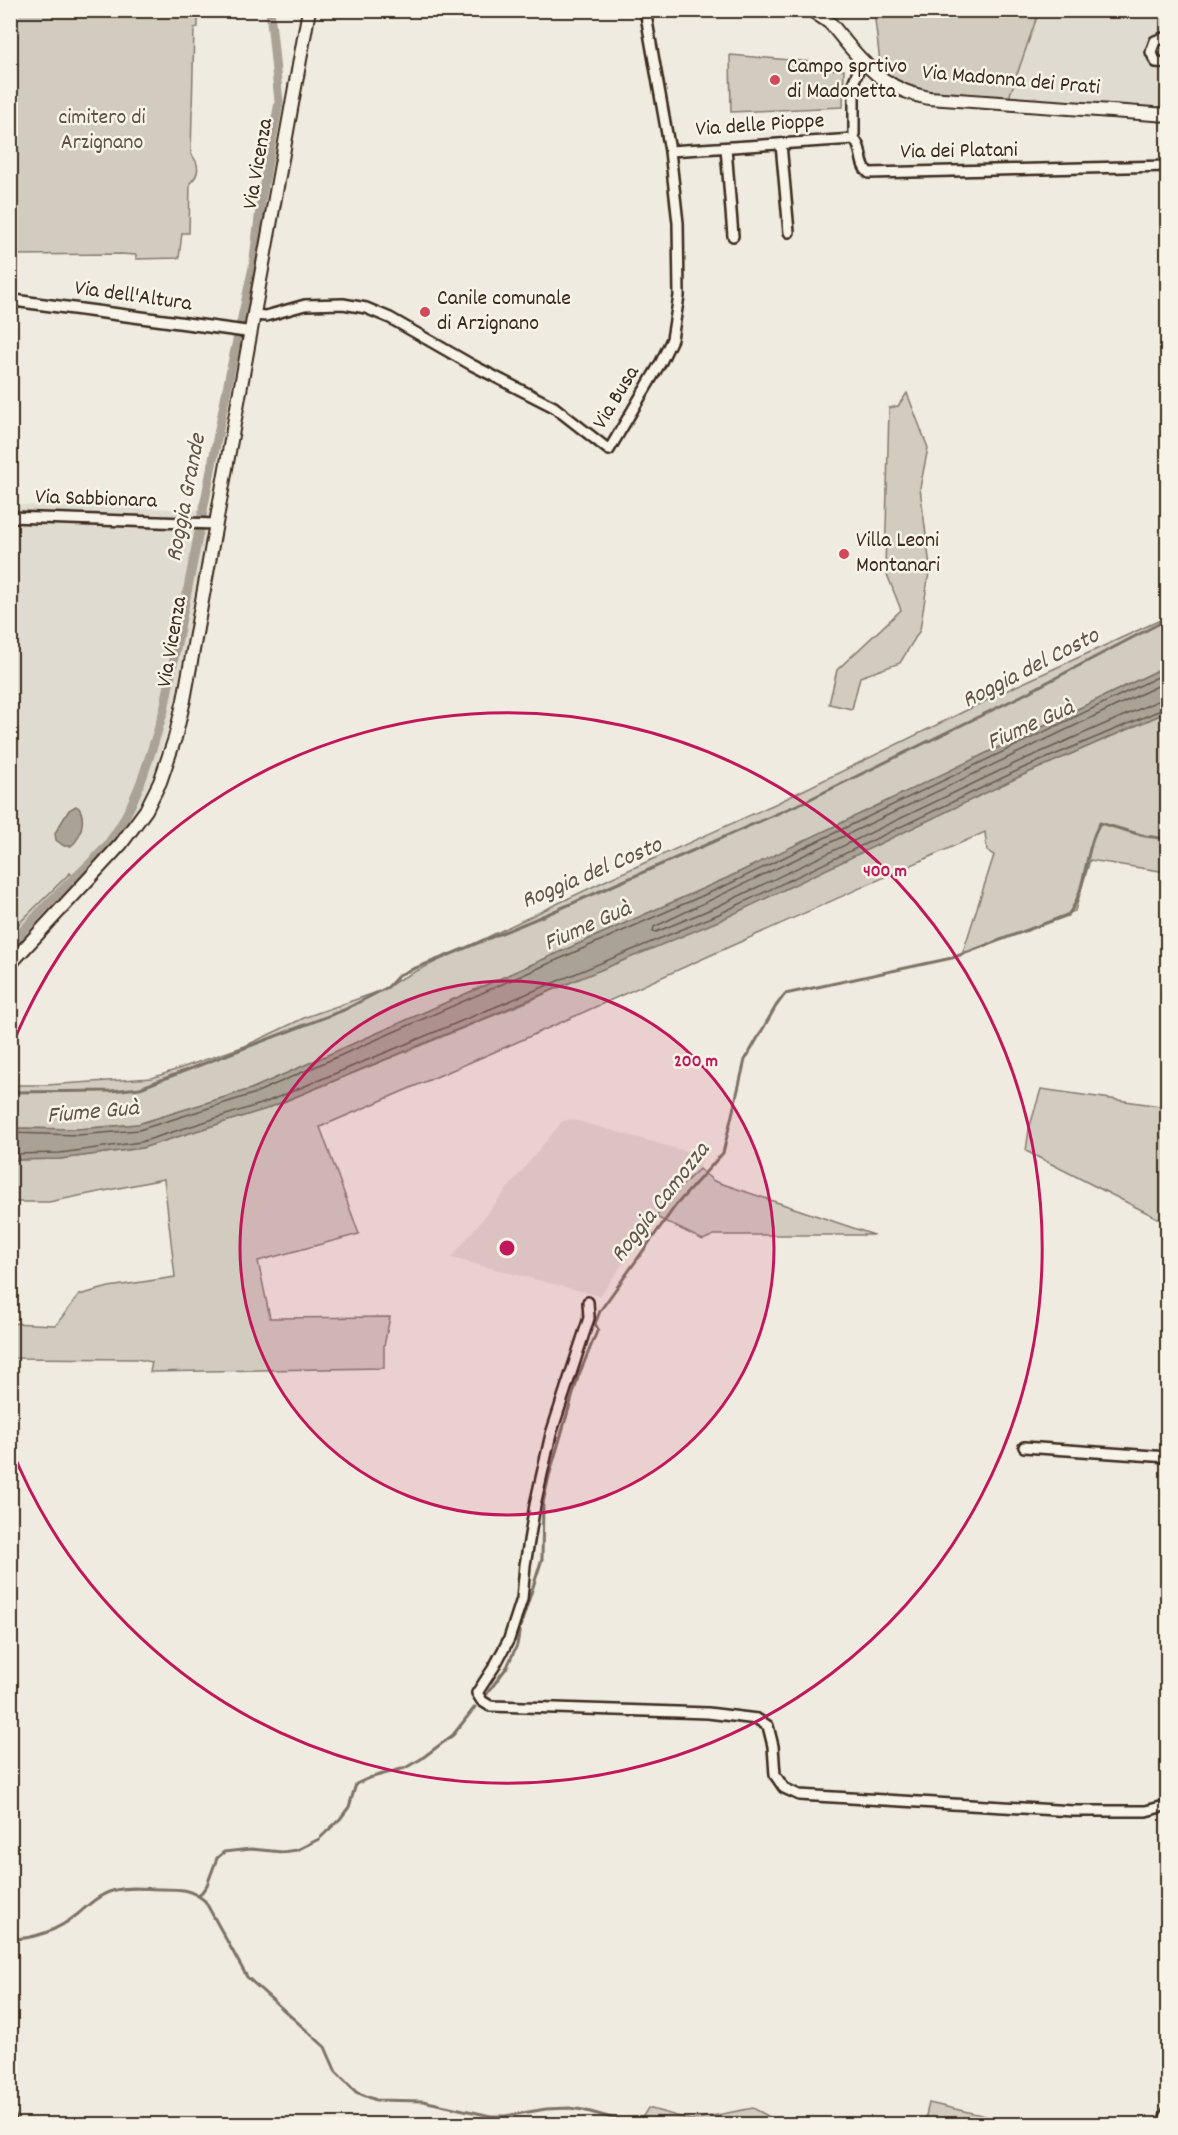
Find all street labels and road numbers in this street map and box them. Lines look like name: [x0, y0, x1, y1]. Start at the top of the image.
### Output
street label: Via Madonna dei Prati: [921, 58, 1101, 104]
street label: Via delle Pioppe: [695, 106, 825, 146]
street label: Via Vicenza: [236, 115, 282, 212]
street label: Via dei Platani: [900, 135, 1018, 169]
street label: Via dell'Altura: [72, 273, 194, 321]
street label: Via Busa: [586, 360, 649, 436]
street label: Via Sabbionara: [35, 482, 158, 518]
street label: Via Vicenza: [150, 593, 196, 690]

